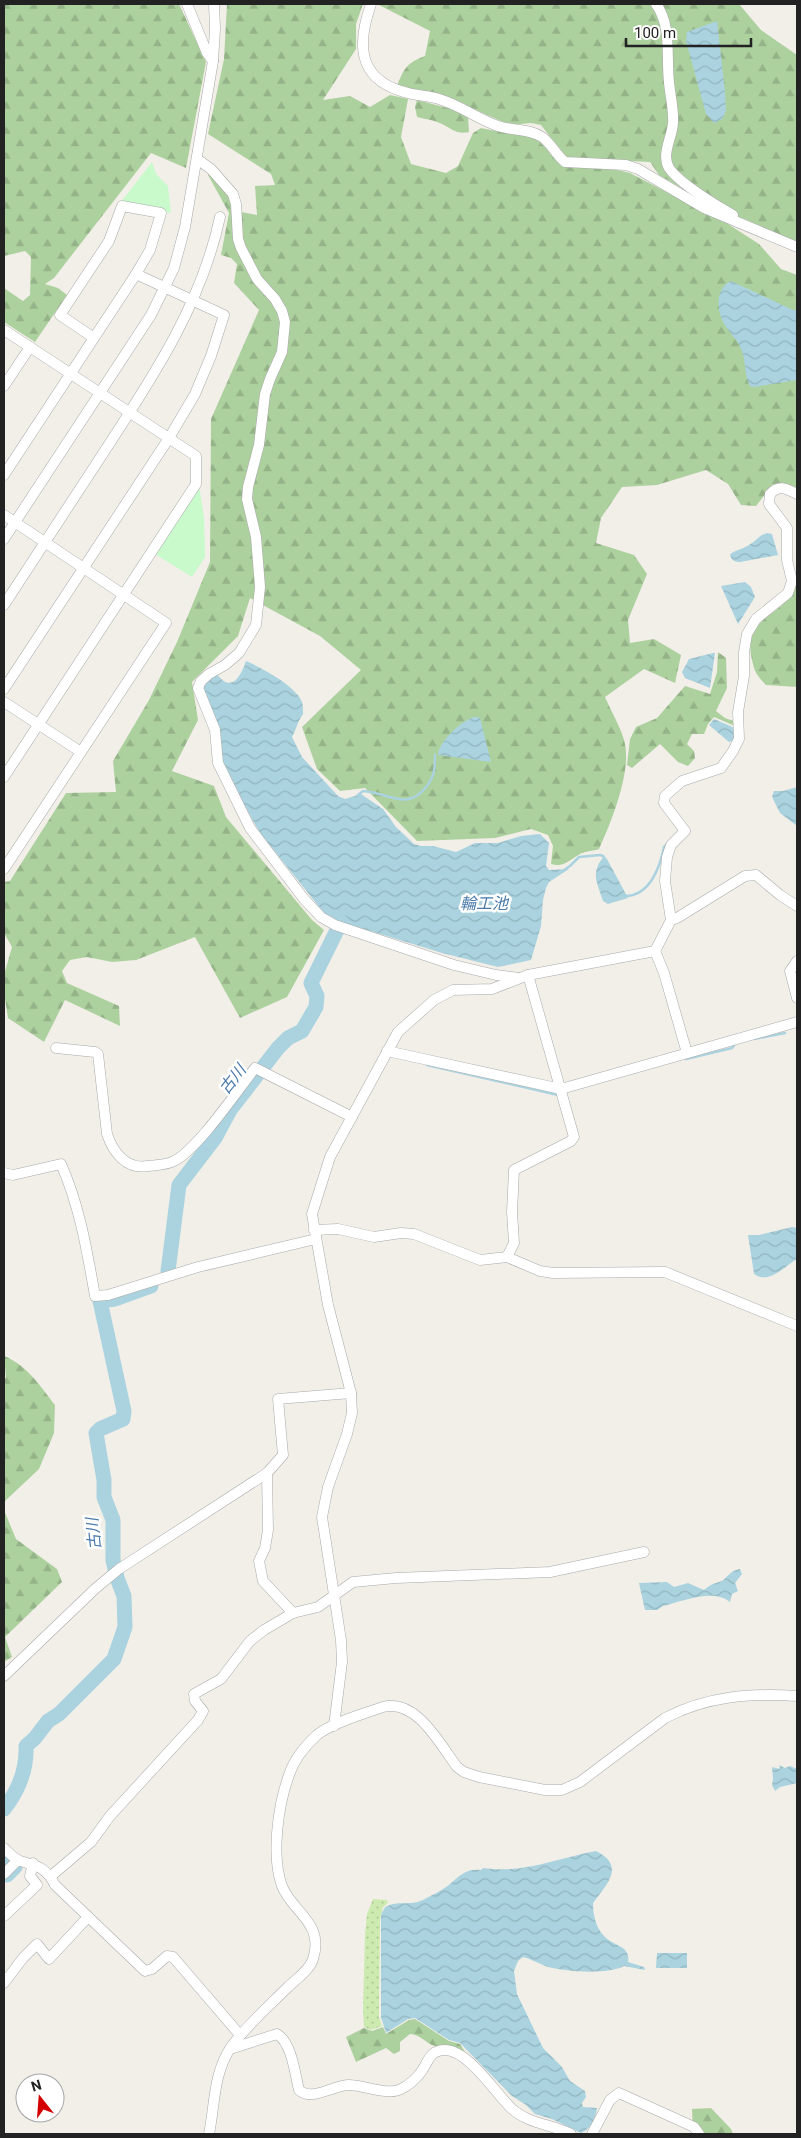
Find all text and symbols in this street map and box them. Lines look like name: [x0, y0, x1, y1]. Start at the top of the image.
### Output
scale bar: [626, 15, 751, 47]
text: 100 m: [634, 24, 676, 42]
water label: 輪工池: [460, 894, 510, 913]
water label: 古川: [215, 1059, 251, 1098]
water label: 古川: [82, 1515, 105, 1551]
north arrow: [15, 2073, 65, 2123]
text: N: [29, 2076, 43, 2095]

